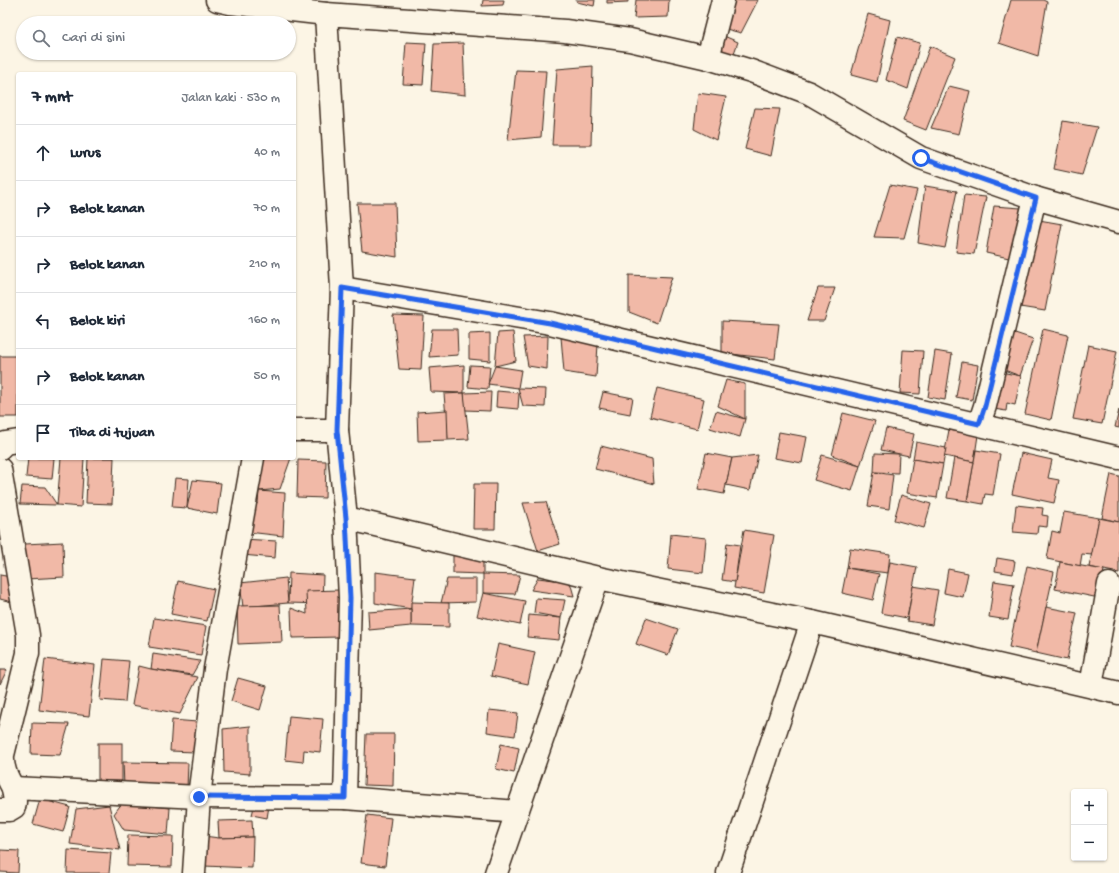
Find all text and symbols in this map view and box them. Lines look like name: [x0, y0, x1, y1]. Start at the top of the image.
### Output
search box: [16, 16, 296, 60]
icon: search: [30, 27, 52, 49]
text: Cari di sini: [62, 29, 125, 47]
text: 7 mnt: [32, 88, 72, 108]
text: Jalan kaki · 530 m: [181, 91, 280, 106]
icon: ahead: [32, 142, 54, 164]
text: Lurus: [70, 144, 100, 162]
text: 40 m: [254, 145, 280, 160]
route start: [912, 149, 930, 167]
icon: right: [32, 198, 54, 220]
text: Belok kanan: [70, 200, 144, 218]
text: 70 m: [254, 201, 280, 216]
icon: right: [32, 254, 54, 276]
text: Belok kanan: [70, 256, 144, 274]
text: 210 m: [249, 257, 280, 272]
icon: left: [32, 310, 54, 332]
text: Belok kiri: [70, 312, 125, 330]
text: 160 m: [248, 313, 280, 328]
icon: right: [32, 366, 54, 388]
text: Belok kanan: [70, 368, 144, 386]
text: 50 m: [253, 369, 280, 384]
icon: arrive: [32, 422, 54, 444]
text: Tiba di tujuan: [70, 424, 154, 442]
route end: [190, 788, 208, 806]
map controls: [1071, 789, 1107, 861]
button: +: [1071, 789, 1107, 825]
button: −: [1071, 825, 1107, 861]

